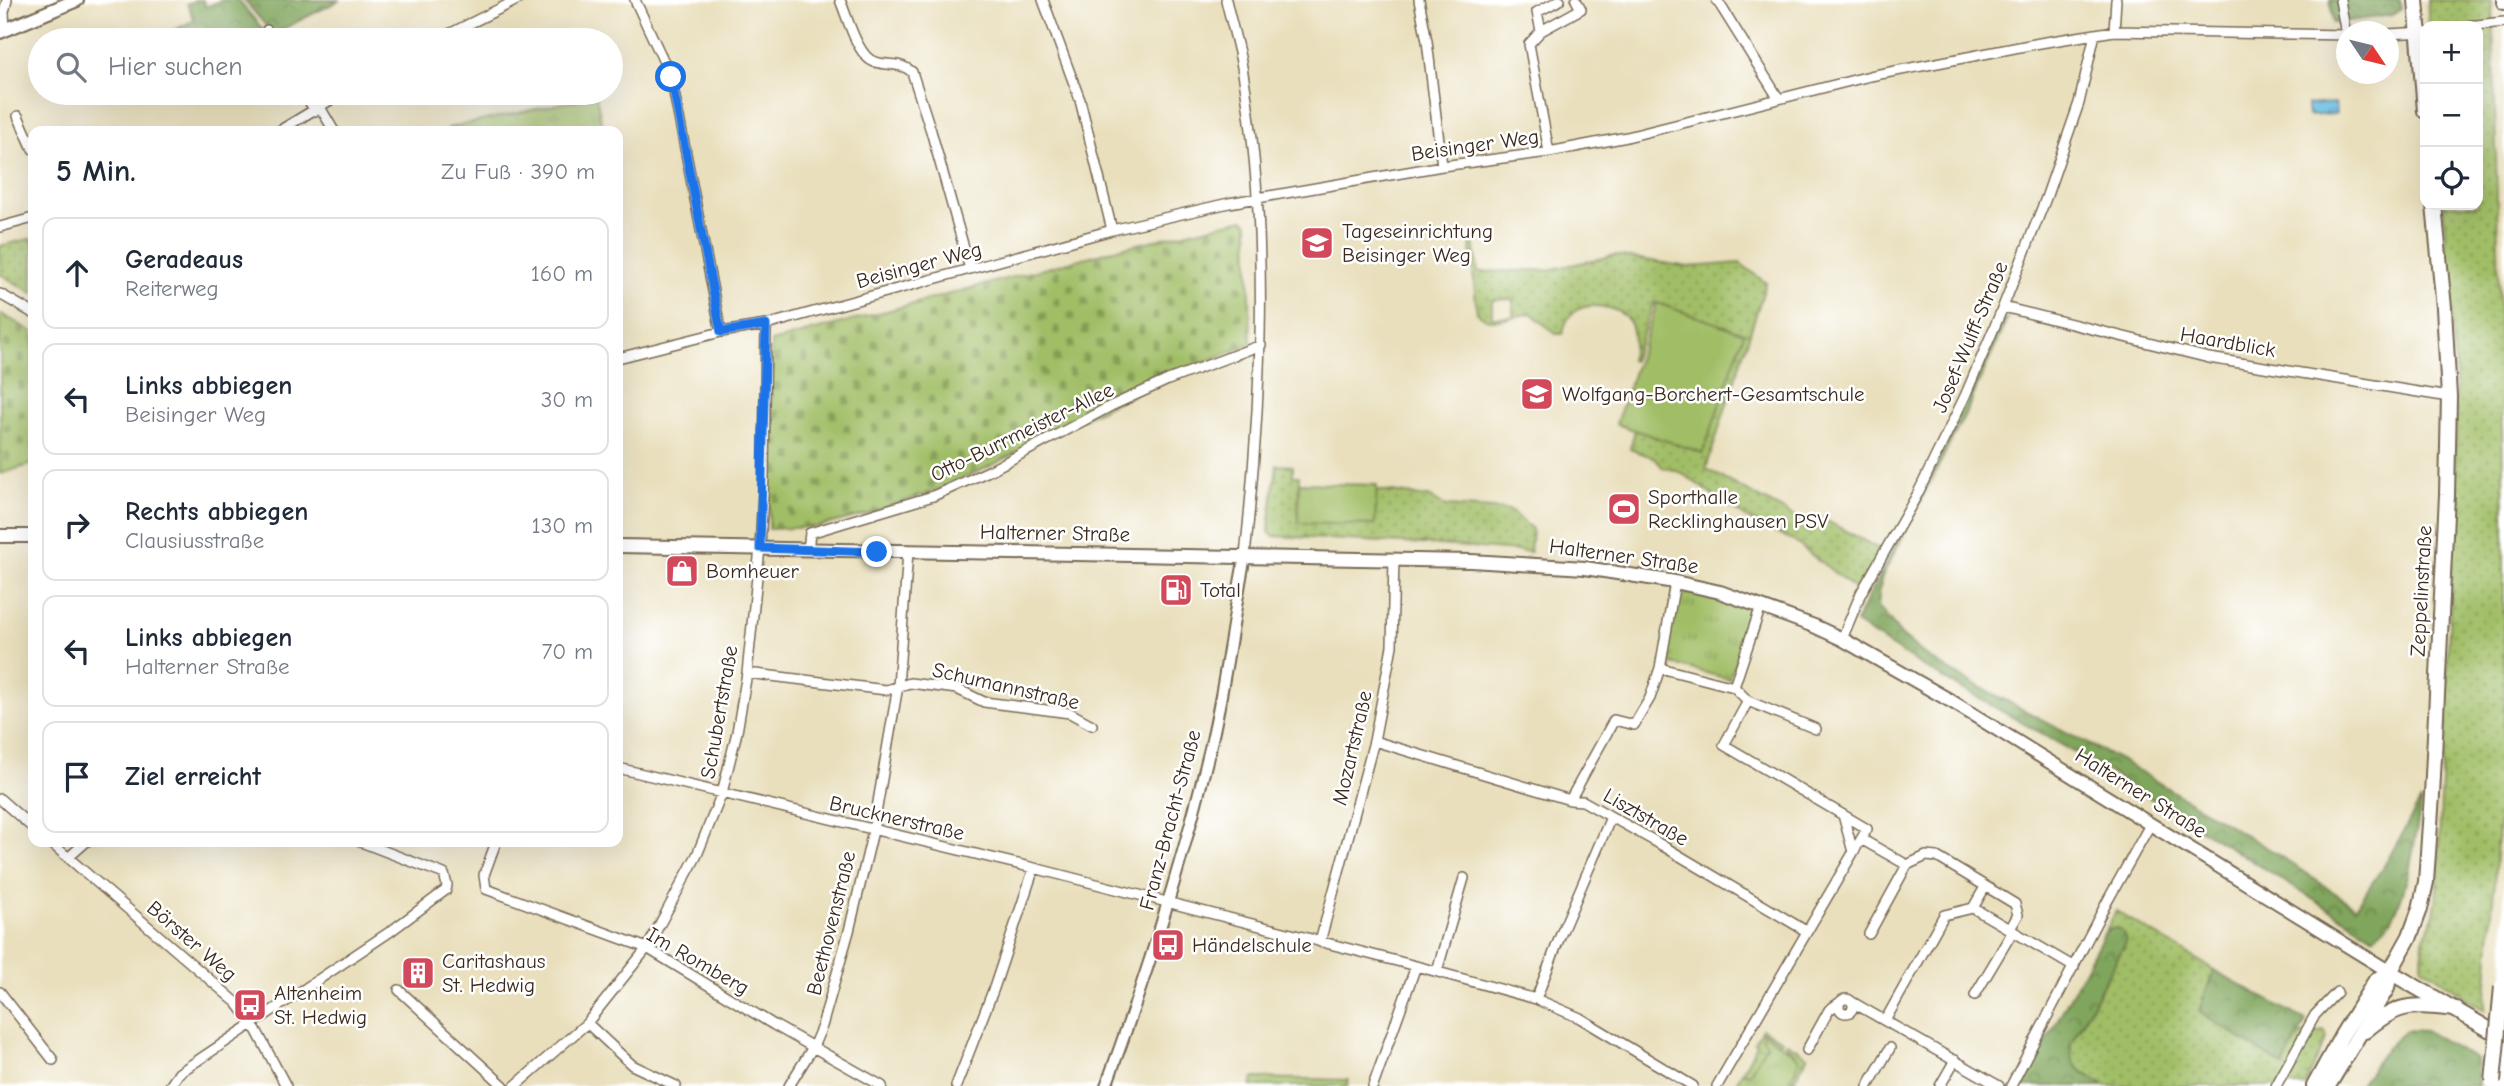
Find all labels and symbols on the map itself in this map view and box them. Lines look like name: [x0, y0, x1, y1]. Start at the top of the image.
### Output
north arrow: [2336, 21, 2399, 84]
route start: [655, 61, 686, 92]
street label: Beisinger Weg: [1410, 124, 1540, 166]
place label: Tageseinrichtung Beisinger Weg: [1342, 219, 1493, 267]
school or university icon: Tageseinrichtung Beisinger Weg: [1298, 224, 1336, 262]
street label: Beisinger Weg: [854, 237, 984, 293]
street label: Josef-Wulff-Straße: [1927, 258, 2013, 416]
street label: Haardblick: [2178, 322, 2278, 362]
school or university icon: Wolfgang-Borchert-Gesamtschule: [1518, 375, 1556, 413]
street label: Otto-Burrmeister-Allee: [927, 377, 1117, 487]
place label: Wolfgang-Borchert-Gesamtschule: [1562, 382, 1865, 406]
place label: Sporthalle Recklinghausen PSV: [1648, 485, 1829, 533]
sports icon: Sporthalle Recklinghausen PSV: [1605, 490, 1643, 528]
street label: Halterner Straße: [980, 520, 1130, 546]
street label: Zeppelinstraße: [2406, 525, 2436, 657]
street label: Halterner Straße: [1548, 534, 1700, 578]
route end: [861, 536, 892, 567]
shop icon: Bomheuer: [663, 552, 701, 590]
place label: Bomheuer: [706, 559, 800, 583]
fuel station icon: Total: [1157, 571, 1195, 609]
place label: Total: [1200, 578, 1241, 602]
street label: Schubertstraße: [695, 643, 743, 781]
street label: Schumannstraße: [930, 657, 1082, 715]
street label: Mozartstraße: [1327, 688, 1377, 808]
street label: Franz-Bracht-Straße: [1134, 727, 1206, 913]
street label: Halterner Straße: [2071, 743, 2211, 843]
street label: Lisztstraße: [1599, 783, 1693, 851]
street label: Brucknerstraße: [827, 791, 967, 845]
street label: Beethovenstraße: [801, 848, 861, 998]
street label: Börster Weg: [142, 896, 242, 986]
street label: Im Romberg: [643, 922, 753, 1000]
bus stop icon: Händelschule: [1149, 926, 1187, 964]
place label: Händelschule: [1192, 933, 1312, 957]
place label: Caritashaus St. Hedwig: [442, 949, 545, 997]
building icon: Caritashaus St. Hedwig: [399, 954, 437, 992]
place label: Altenheim St. Hedwig: [274, 981, 367, 1029]
bus stop icon: Altenheim St. Hedwig: [231, 986, 269, 1024]

